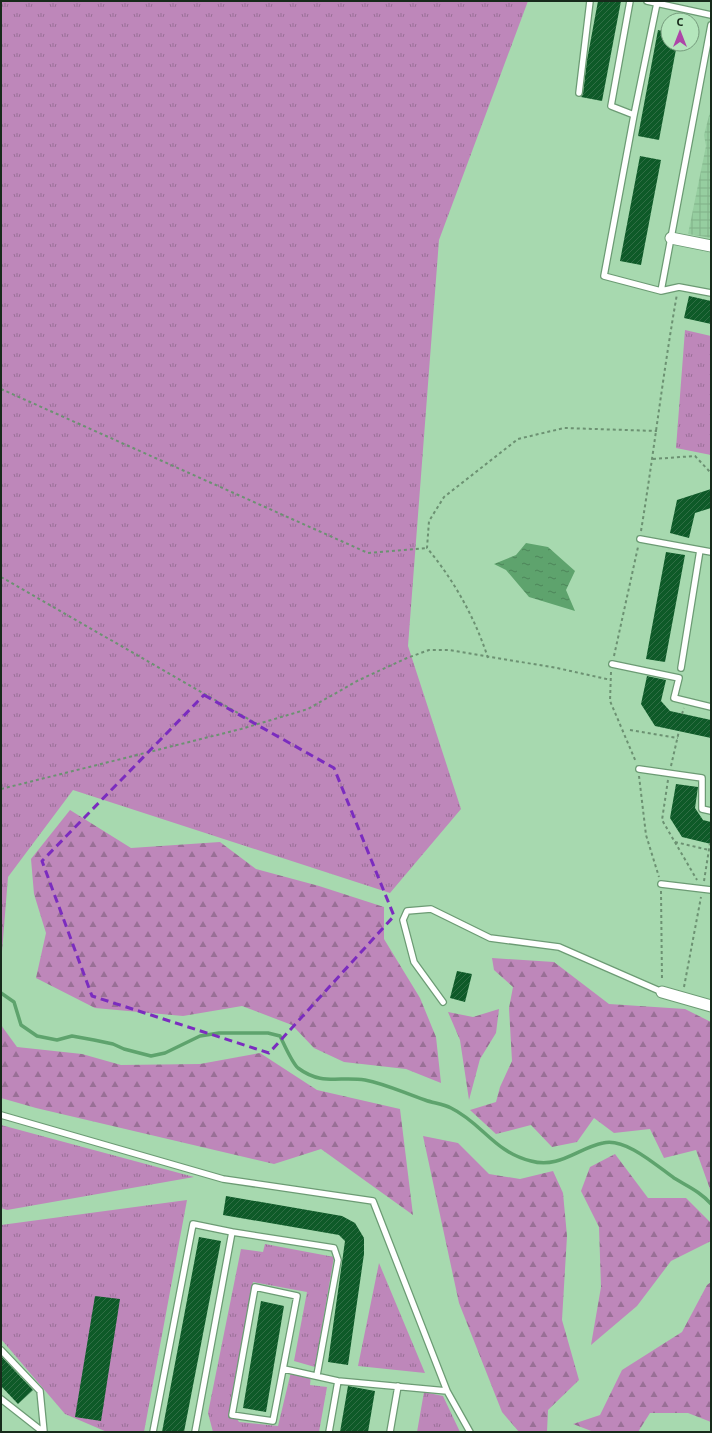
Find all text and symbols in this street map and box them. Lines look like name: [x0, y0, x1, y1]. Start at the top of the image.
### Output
north arrow: [660, 12, 700, 52]
text: С: [676, 14, 684, 29]

